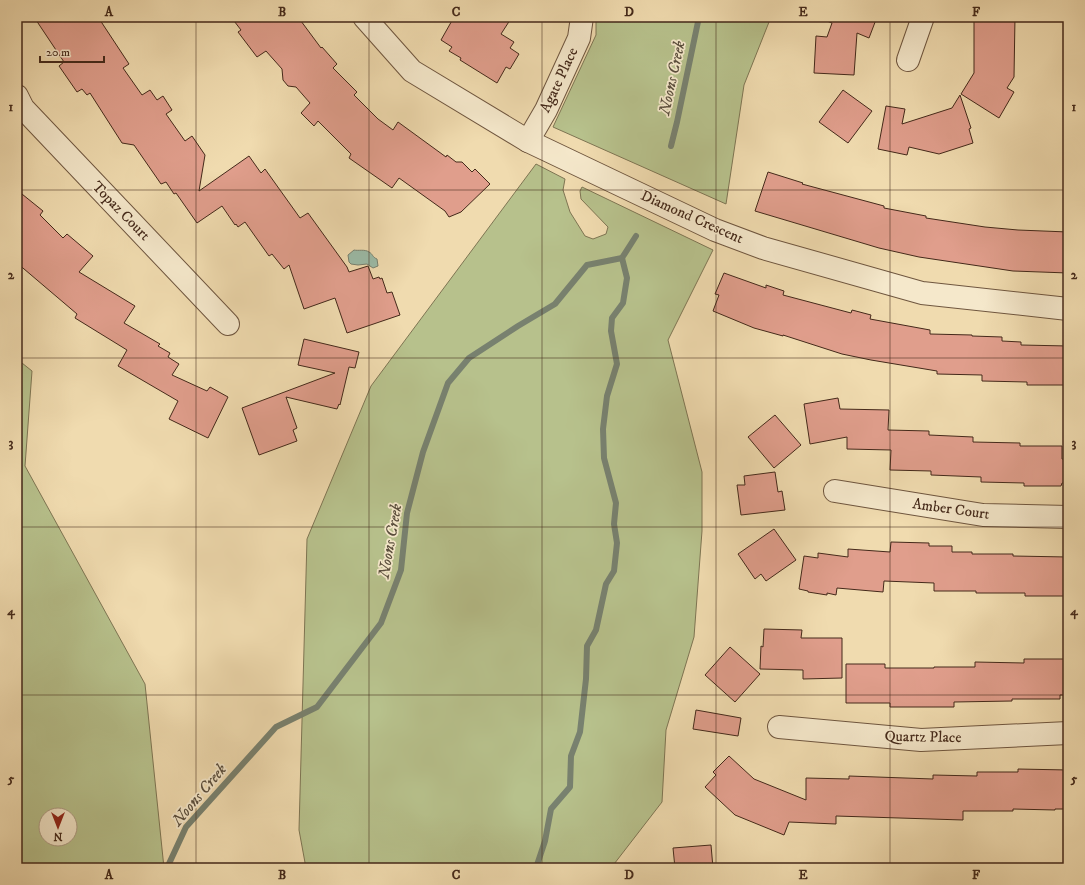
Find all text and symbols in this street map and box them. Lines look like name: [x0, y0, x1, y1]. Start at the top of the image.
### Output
text: A: [104, 4, 114, 20]
text: B: [278, 4, 286, 20]
text: C: [452, 4, 461, 20]
text: D: [624, 4, 634, 20]
text: E: [798, 4, 808, 20]
text: F: [972, 4, 981, 20]
scale bar: [40, 38, 104, 64]
water label: Noons Creek: [654, 39, 690, 118]
street label: Agate Place: [536, 44, 582, 116]
text: 20 m: [46, 45, 70, 60]
text: 1: [9, 99, 14, 115]
text: 1: [1072, 99, 1077, 115]
street label: Topaz Court: [88, 177, 154, 245]
street label: Diamond Crescent: [638, 186, 746, 248]
text: 2: [8, 267, 15, 283]
text: 2: [1071, 267, 1078, 283]
text: 3: [9, 435, 14, 451]
text: 3: [1072, 435, 1077, 451]
street label: Amber Court: [911, 494, 991, 524]
water label: Noons Creek: [373, 502, 406, 581]
text: 4: [6, 603, 15, 620]
text: 4: [1069, 603, 1078, 620]
street label: Quartz Place: [884, 727, 962, 747]
water label: Noons Creek: [167, 759, 231, 831]
text: 5: [7, 771, 15, 787]
text: 5: [1070, 771, 1078, 787]
north arrow: [38, 807, 78, 847]
text: N: [53, 829, 63, 843]
text: A: [104, 867, 114, 883]
text: B: [278, 867, 286, 883]
text: C: [452, 867, 461, 883]
text: D: [624, 867, 634, 883]
text: E: [798, 867, 808, 883]
text: F: [972, 867, 981, 883]

